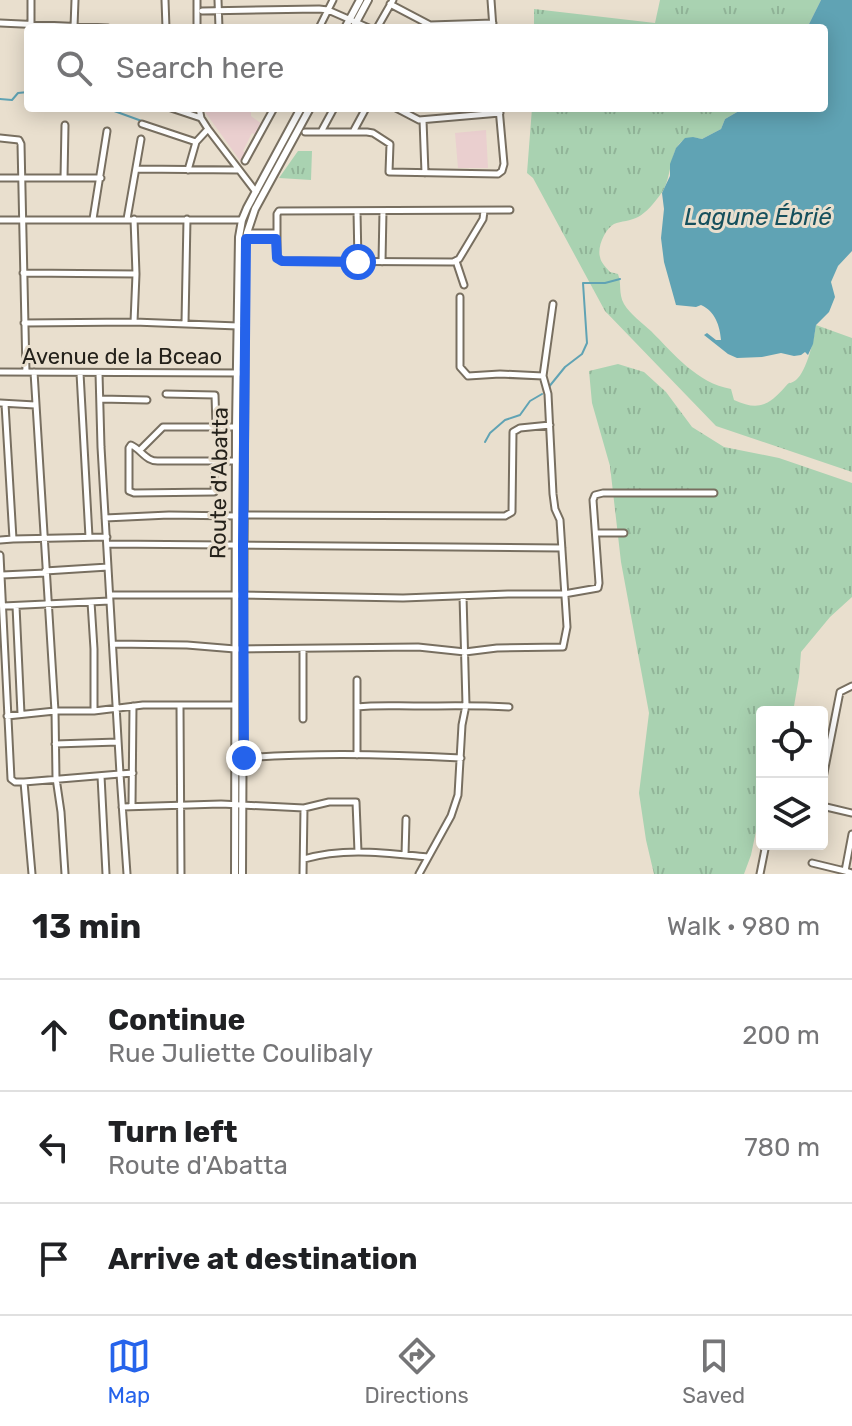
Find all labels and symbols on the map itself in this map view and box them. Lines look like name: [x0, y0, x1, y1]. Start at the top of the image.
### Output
water label: Lagune Ébrié: [684, 203, 832, 231]
route start: [340, 244, 376, 280]
street label: Avenue de la Bceao: [22, 343, 222, 370]
street label: Route d'Abatta: [204, 407, 234, 559]
route end: [226, 740, 262, 776]

